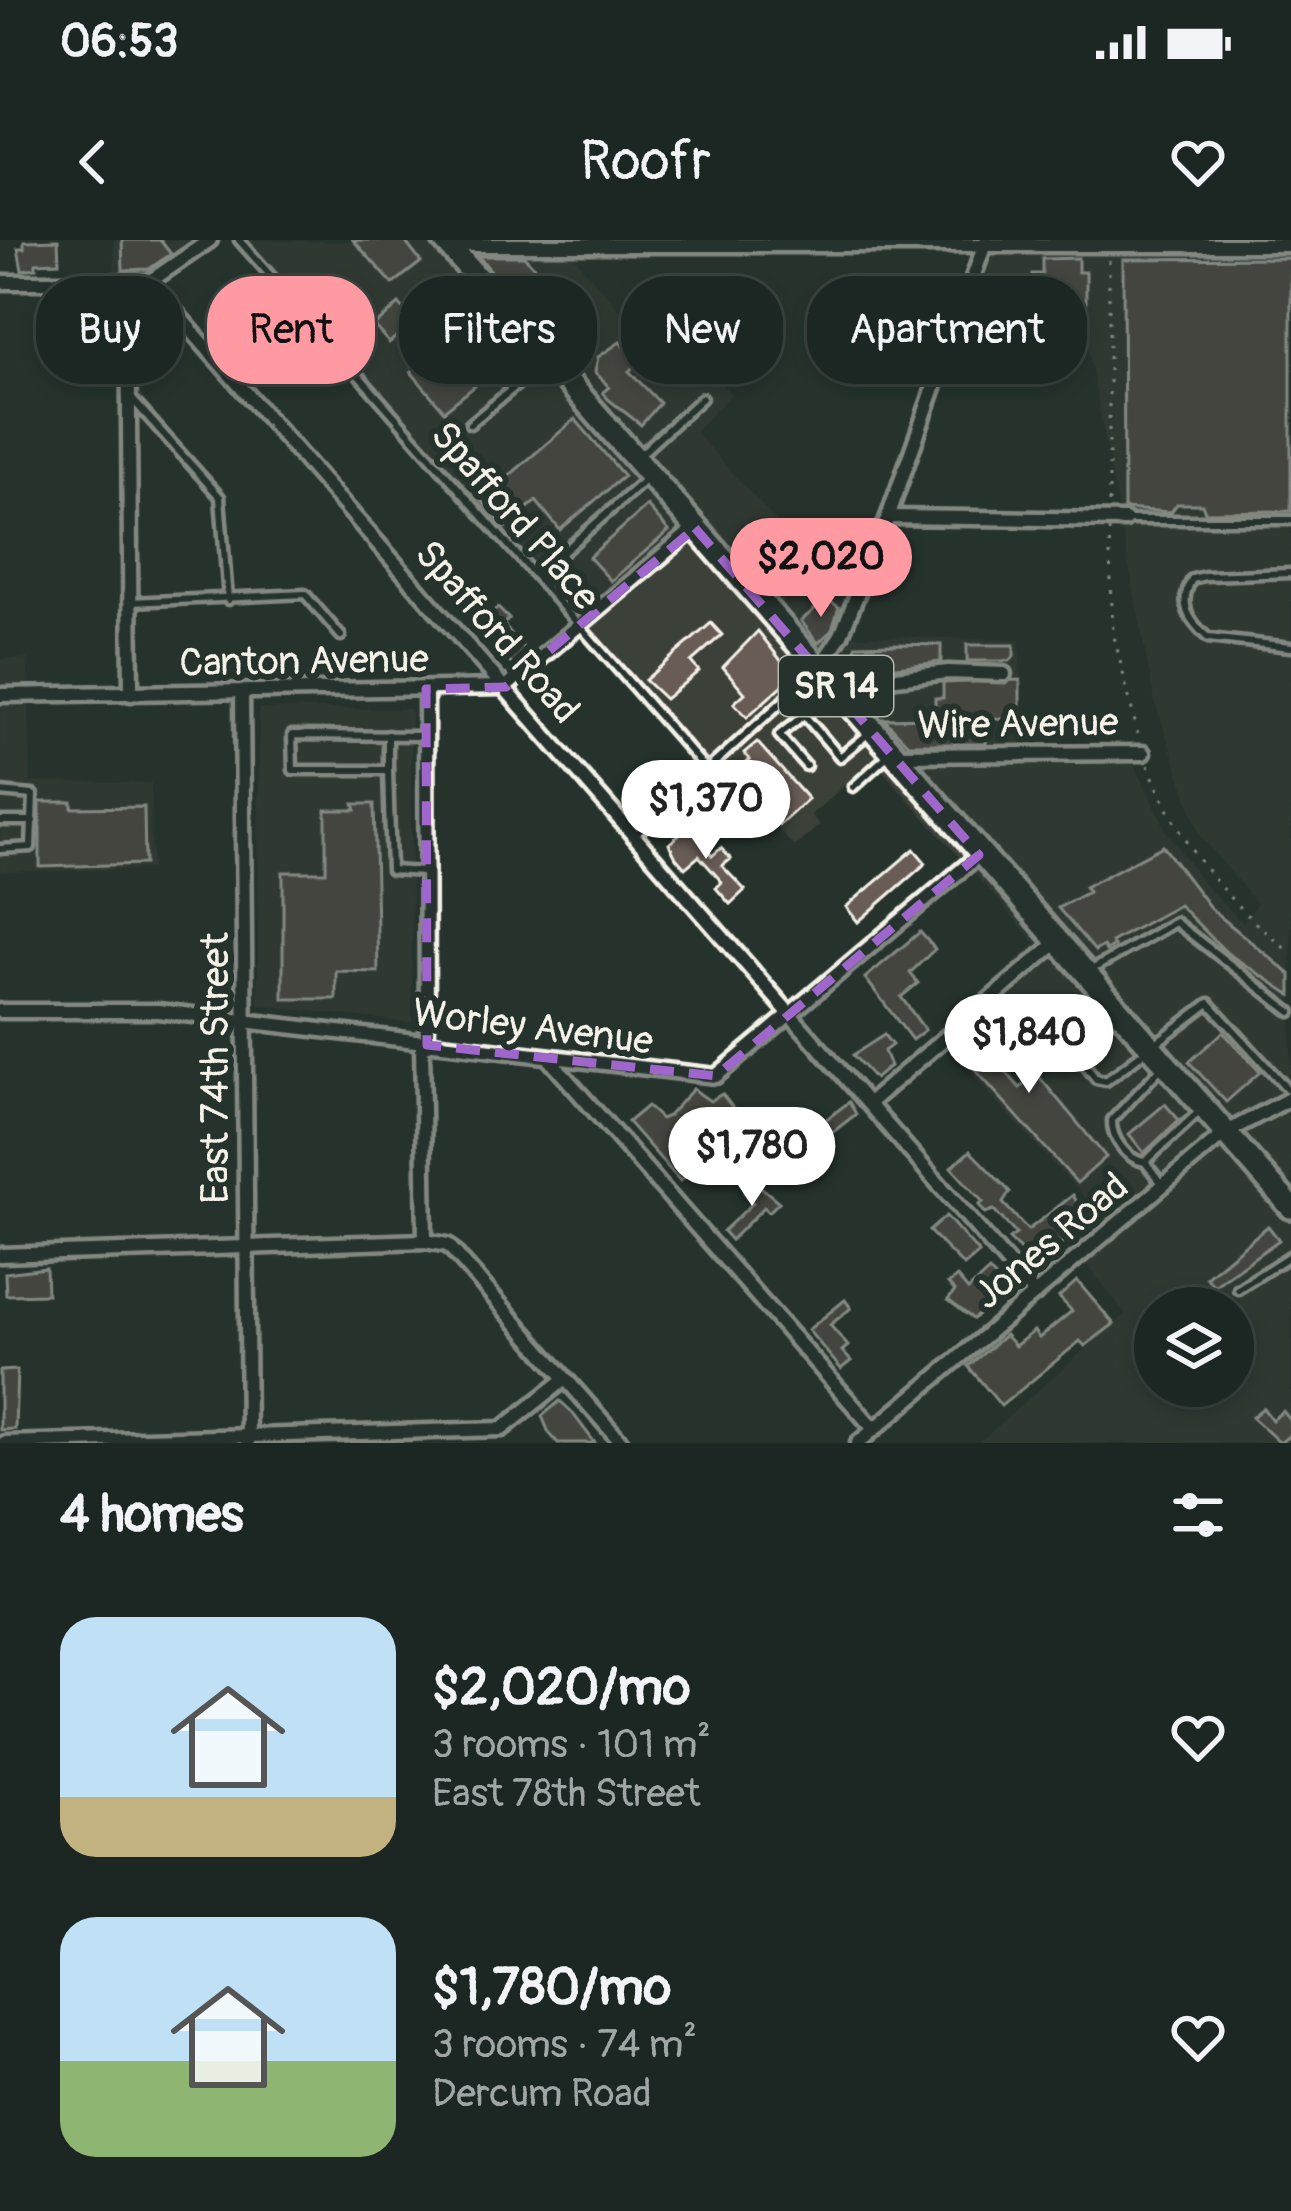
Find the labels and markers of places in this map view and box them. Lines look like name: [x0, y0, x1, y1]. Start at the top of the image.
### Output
pin: $2,020: [723, 518, 919, 620]
pin: $1,370: [608, 760, 804, 862]
pin: $1,840: [931, 994, 1127, 1096]
pin: $1,780: [654, 1107, 850, 1209]

